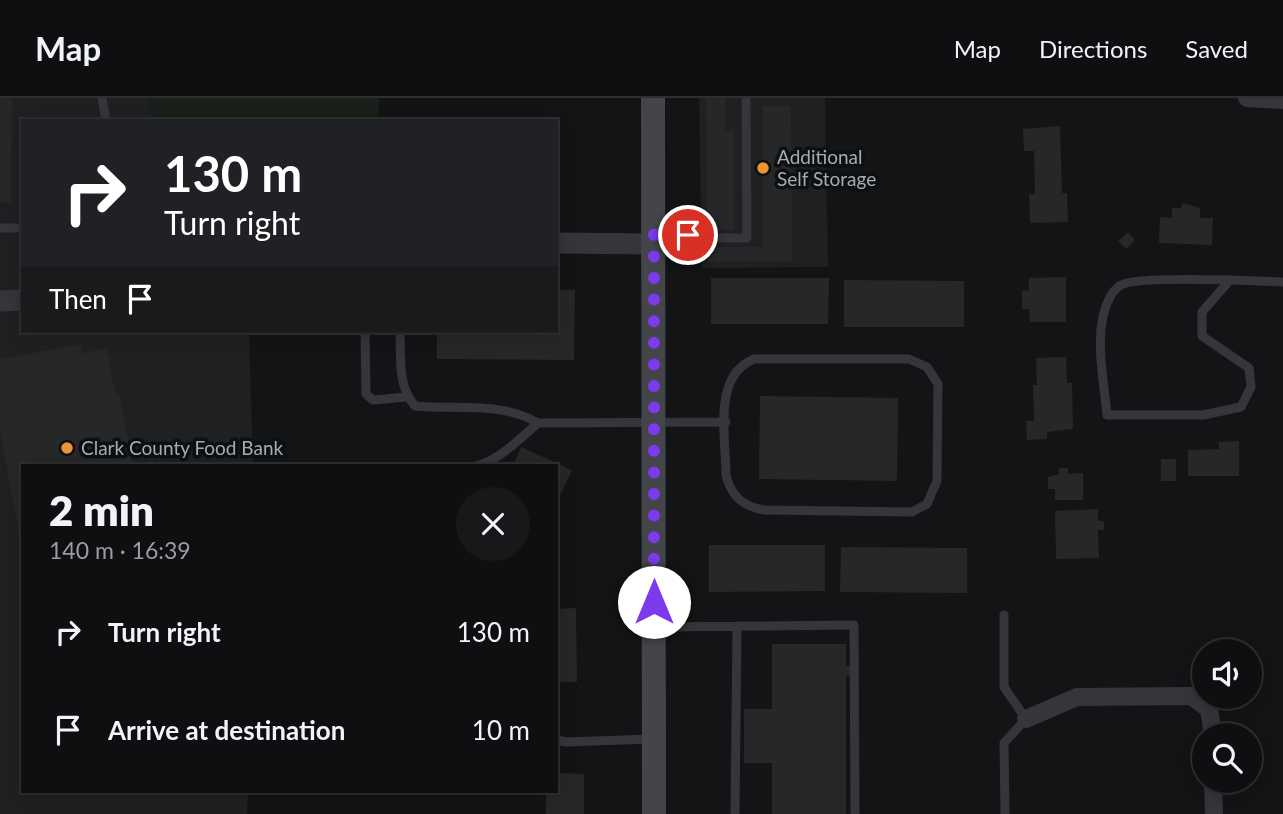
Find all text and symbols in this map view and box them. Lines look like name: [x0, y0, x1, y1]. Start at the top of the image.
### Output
text: Map: [35, 28, 101, 68]
text: Map: [954, 34, 1001, 63]
text: Directions: [1039, 34, 1147, 63]
text: Saved: [1185, 34, 1248, 63]
text: 130 m: [164, 144, 302, 202]
place label: Additional Self Storage: [777, 145, 876, 190]
icon: right: [49, 147, 140, 238]
marker: Additional Self Storage: [755, 160, 771, 176]
text: Turn right: [164, 203, 300, 242]
pin: [658, 205, 718, 265]
icon: arrive: [669, 216, 707, 254]
icon: arrive: [121, 280, 159, 318]
text: Then: [49, 283, 107, 315]
place label: Clark County Food Bank: [81, 436, 284, 459]
marker: Clark County Food Bank: [59, 440, 75, 456]
text: 2 min: [49, 485, 154, 535]
button: close: [456, 487, 530, 561]
text: 140 m · 16:39: [49, 536, 191, 564]
position arrow: [617, 565, 691, 639]
icon: right: [49, 613, 87, 651]
text: Turn right: [108, 616, 221, 648]
text: 130 m: [457, 616, 530, 648]
map controls: [1192, 639, 1262, 793]
button: sound: [1192, 639, 1262, 709]
icon: arrive: [49, 711, 87, 749]
text: Arrive at destination: [108, 714, 345, 746]
text: 10 m: [472, 714, 530, 746]
button: search: [1192, 723, 1262, 793]

